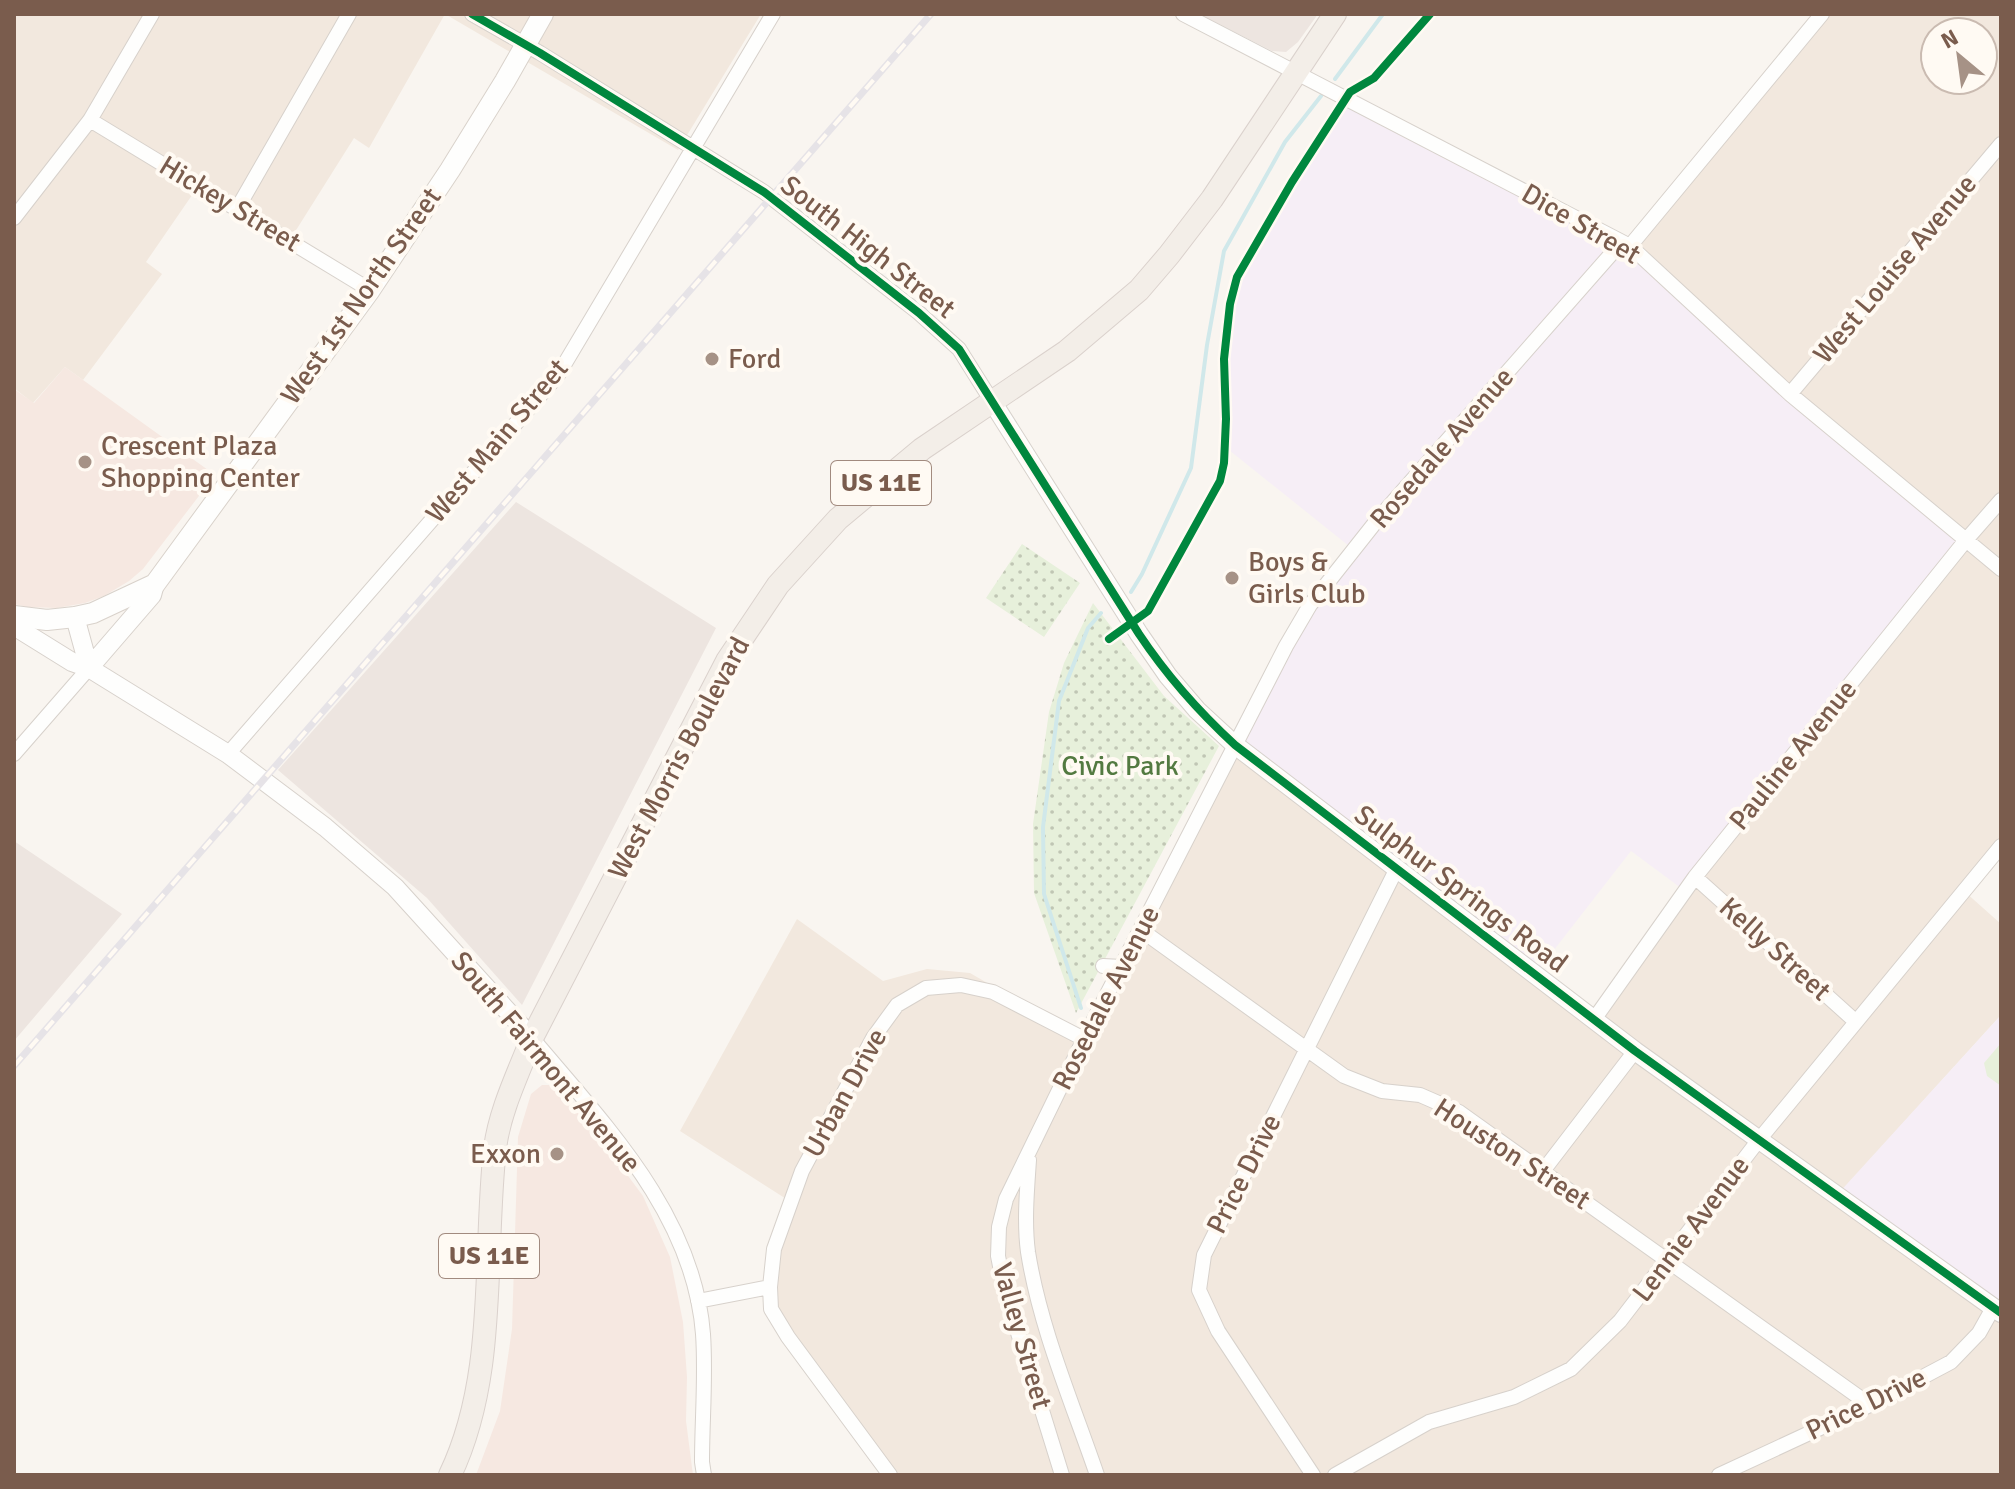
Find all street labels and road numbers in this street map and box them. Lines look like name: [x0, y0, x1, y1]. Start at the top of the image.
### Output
street label: Hickey Street: [153, 148, 307, 260]
street label: South High Street: [774, 168, 962, 326]
street label: West Louise Avenue: [1806, 168, 1984, 370]
street label: Dice Street: [1515, 176, 1647, 272]
street label: West 1st North Street: [273, 181, 449, 411]
street label: West Main Street: [418, 352, 576, 530]
street label: Rosedale Avenue: [1363, 361, 1521, 535]
road number: US 11E: [831, 461, 931, 505]
street label: West Morris Boulevard: [601, 631, 757, 885]
street label: Pauline Avenue: [1722, 673, 1864, 837]
street label: Sulphur Springs Road: [1348, 798, 1574, 980]
street label: Kelly Street: [1712, 890, 1838, 1008]
street label: Rosedale Avenue: [1045, 900, 1167, 1096]
street label: South Fairmont Avenue: [444, 945, 648, 1179]
street label: Urban Drive: [796, 1023, 894, 1163]
street label: Houston Street: [1427, 1091, 1597, 1217]
street label: Price Drive: [1199, 1109, 1289, 1239]
street label: Lennie Avenue: [1625, 1149, 1757, 1309]
road number: US 11E: [439, 1234, 539, 1278]
street label: Valley Street: [985, 1259, 1059, 1413]
street label: Price Drive: [1800, 1360, 1932, 1448]

